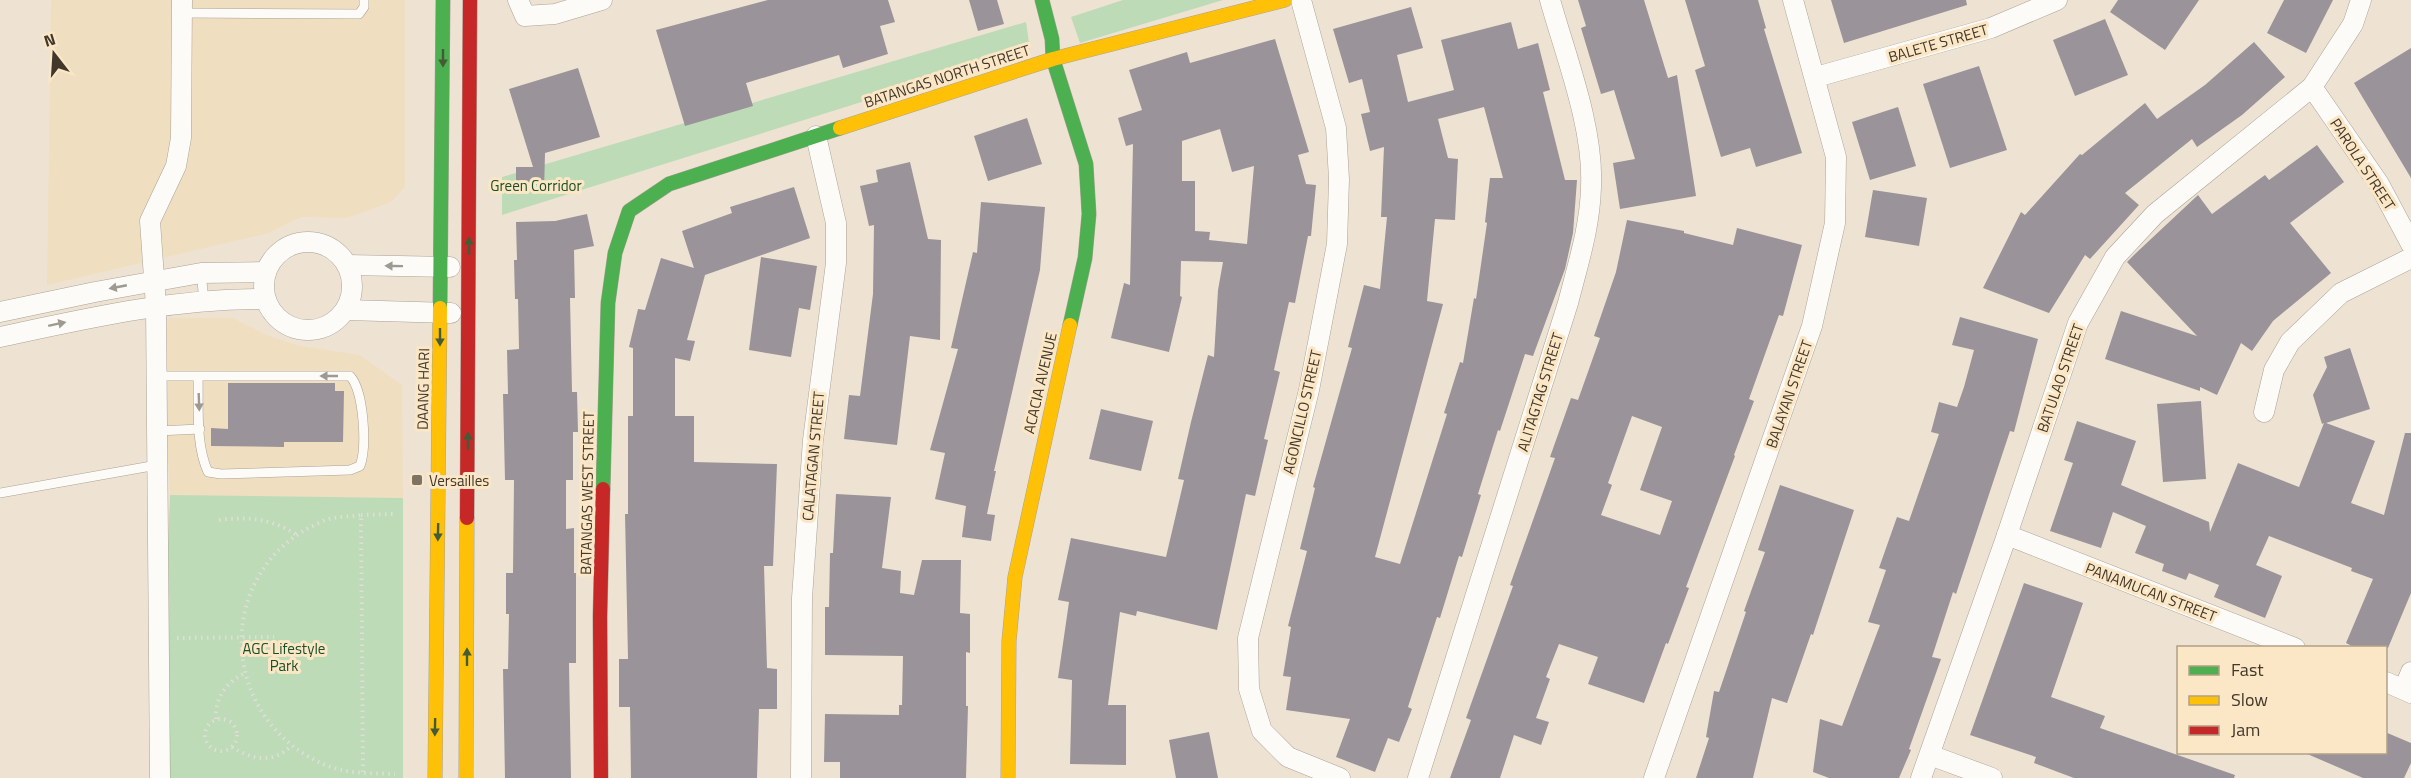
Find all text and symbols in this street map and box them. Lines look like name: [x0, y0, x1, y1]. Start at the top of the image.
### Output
street label: BALETE STREET: [1885, 18, 1991, 68]
north arrow: [24, 24, 84, 84]
text: N: [41, 27, 58, 53]
street label: BATANGAS NORTH STREET: [861, 38, 1033, 114]
one-way arrow: [438, 49, 447, 68]
street label: PAROLA STREET: [2325, 113, 2401, 215]
park label: Green Corridor: [490, 174, 582, 197]
one-way arrow: [464, 236, 474, 255]
one-way arrow: [385, 261, 404, 270]
one-way arrow: [108, 283, 127, 292]
one-way arrow: [48, 319, 66, 329]
street label: BATULAO STREET: [2031, 320, 2089, 436]
one-way arrow: [435, 328, 445, 347]
street label: ACACIA AVENUE: [1017, 330, 1063, 436]
street label: ALITAGTAG STREET: [1511, 330, 1569, 454]
street label: BALAYAN STREET: [1760, 337, 1818, 451]
street label: AGONCILLO STREET: [1277, 347, 1328, 476]
street label: DAANG HARI: [411, 348, 435, 430]
one-way arrow: [319, 371, 338, 381]
street label: CALATAGAN STREET: [796, 390, 830, 522]
one-way arrow: [194, 393, 204, 412]
street label: BATANGAS WEST STREET: [574, 411, 600, 575]
one-way arrow: [463, 431, 473, 450]
place label: Versailles: [429, 469, 489, 492]
marker: Versailles: [410, 473, 424, 487]
one-way arrow: [433, 523, 443, 542]
street label: PANAMUCAN STREET: [2082, 556, 2220, 628]
park label: AGC Lifestyle Park: [243, 637, 325, 677]
legend: [2177, 646, 2387, 754]
one-way arrow: [462, 647, 472, 666]
text: Fast: [2231, 656, 2264, 683]
text: Slow: [2231, 686, 2268, 713]
text: Jam: [2231, 716, 2260, 743]
one-way arrow: [431, 718, 440, 737]

